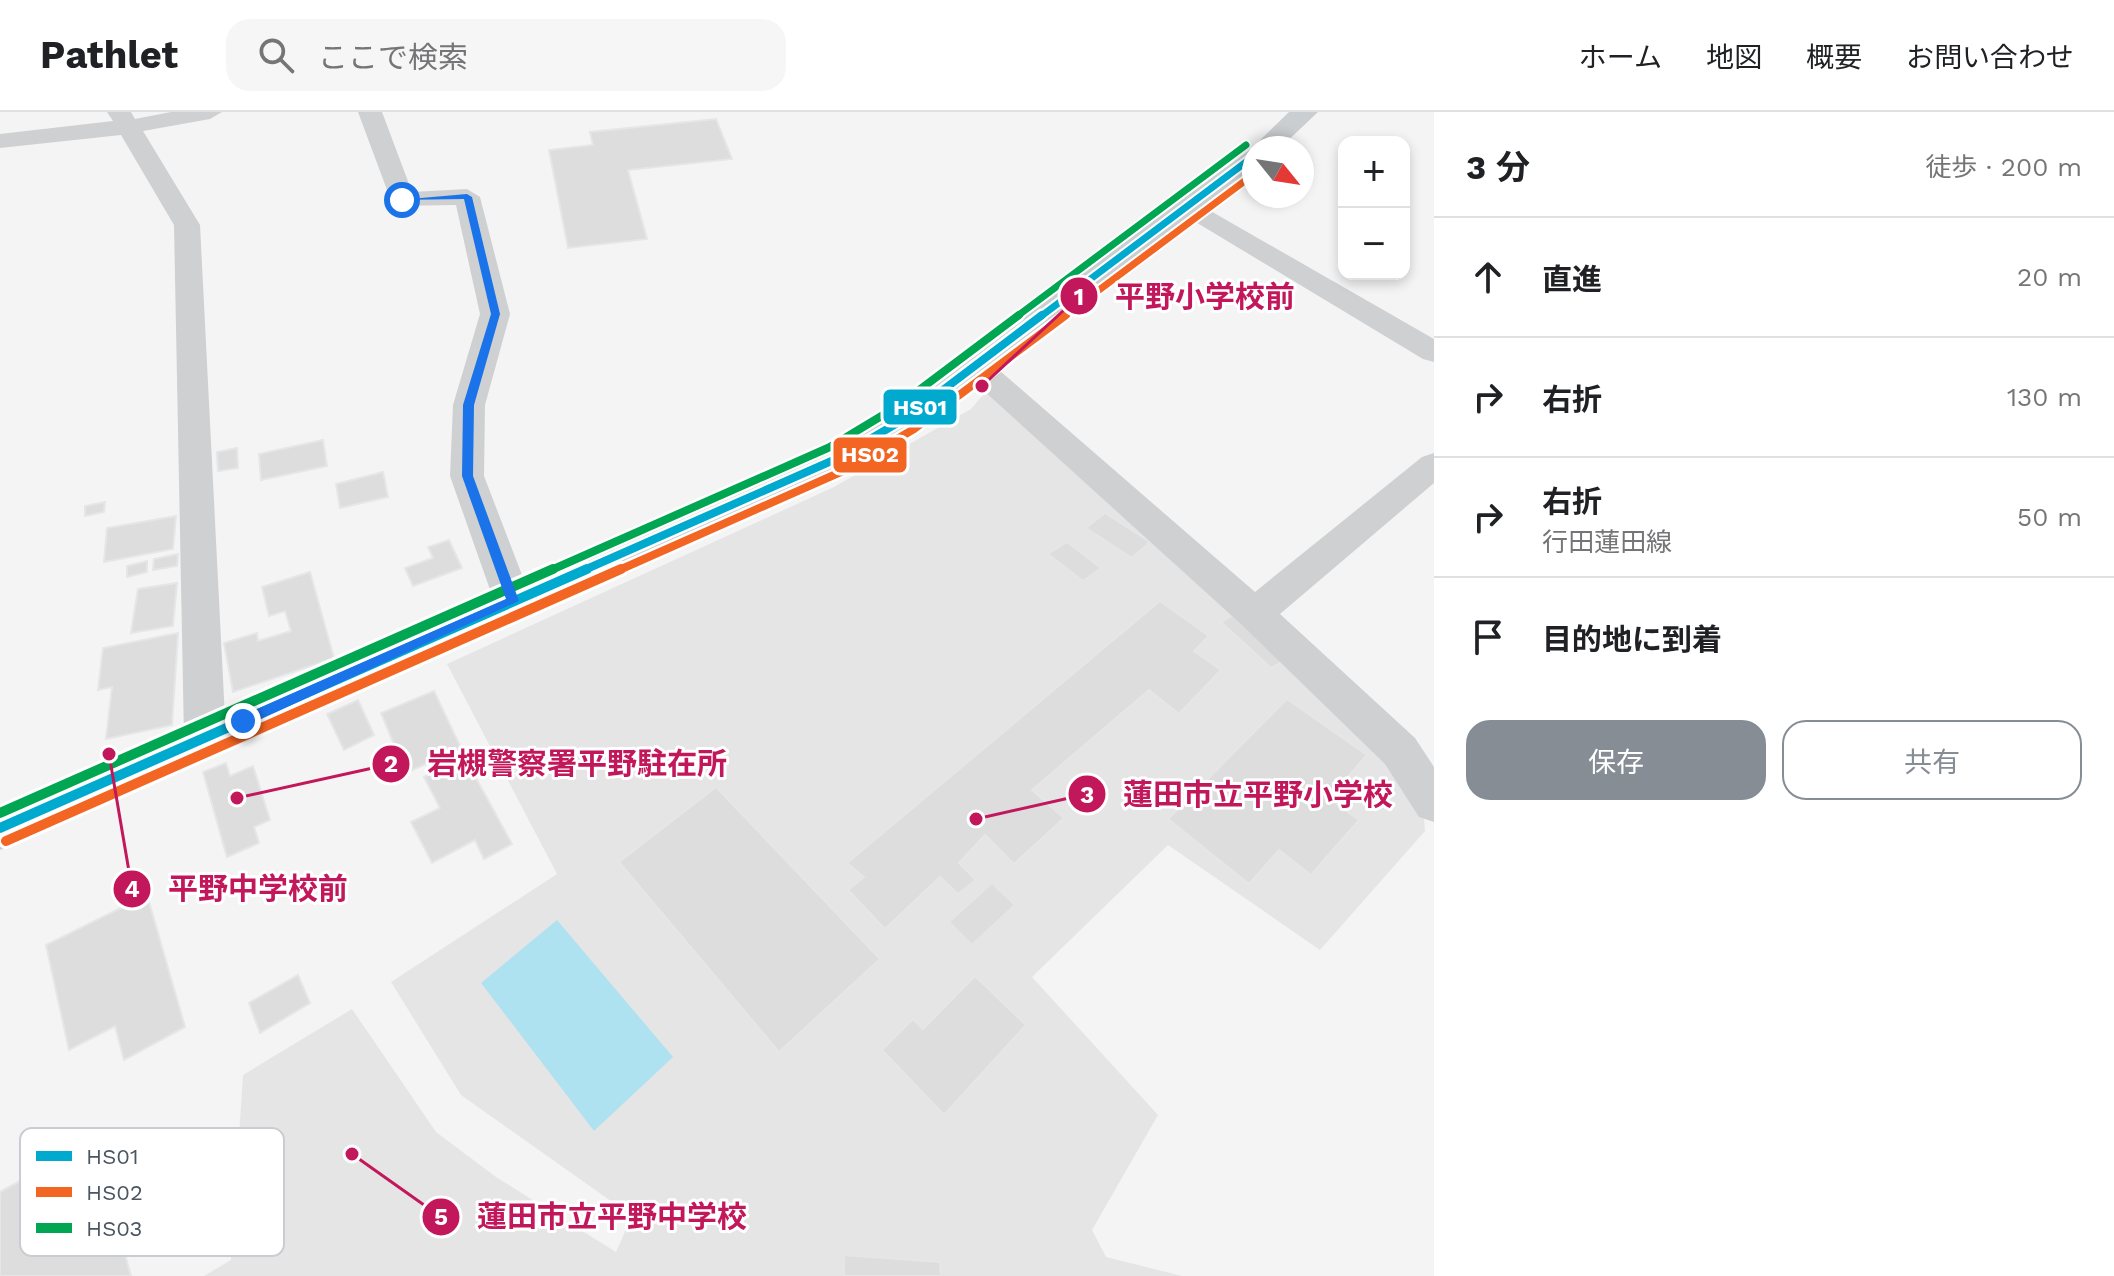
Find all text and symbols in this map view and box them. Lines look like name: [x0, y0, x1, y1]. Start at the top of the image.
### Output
search box: [226, 19, 786, 91]
text: Pathlet: [40, 33, 178, 77]
icon: search: [254, 33, 298, 77]
text: ここで検索: [318, 40, 468, 75]
text: ホーム: [1579, 41, 1662, 74]
text: 地図: [1706, 41, 1762, 74]
text: 概要: [1806, 41, 1862, 74]
text: お問い合わせ: [1906, 41, 2074, 74]
north arrow: [1242, 136, 1314, 208]
map controls: [1338, 136, 1410, 280]
button: +: [1338, 136, 1410, 208]
text: 3 分: [1466, 147, 1530, 187]
text: 徒歩 · 200 m: [1925, 152, 2082, 182]
route start: [384, 182, 420, 218]
button: −: [1338, 208, 1410, 280]
icon: ahead: [1466, 255, 1510, 299]
text: 直進: [1542, 262, 1602, 297]
text: 20 m: [2017, 262, 2082, 292]
callout: 平野小学校前: [1059, 269, 1311, 323]
text: 平野小学校前: [1115, 279, 1295, 314]
text: 1: [1074, 283, 1084, 311]
icon: right: [1466, 375, 1510, 419]
text: 右折: [1542, 382, 1602, 417]
text: 130 m: [2007, 382, 2082, 412]
line badge: HS01: [882, 388, 958, 426]
text: HS01: [893, 395, 947, 420]
line badge: HS02: [832, 436, 908, 474]
text: HS02: [841, 442, 899, 467]
text: 右折: [1542, 484, 1602, 519]
icon: right: [1466, 495, 1510, 539]
text: 50 m: [2017, 502, 2082, 532]
text: 行田蓮田線: [1542, 527, 1672, 557]
icon: arrive: [1466, 615, 1510, 659]
text: 目的地に到着: [1542, 622, 1722, 657]
route end: [225, 703, 261, 739]
button: 保存: [1466, 720, 1766, 800]
button: 共有: [1782, 720, 2082, 800]
callout: 岩槻警察署平野駐在所: [371, 737, 743, 791]
text: 岩槻警察署平野駐在所: [427, 746, 727, 781]
text: 2: [384, 750, 398, 778]
callout: 蓮田市立平野小学校: [1067, 767, 1409, 821]
text: 蓮田市立平野小学校: [1123, 777, 1393, 812]
text: 3: [1080, 781, 1094, 809]
callout: 平野中学校前: [112, 862, 364, 916]
text: 平野中学校前: [168, 871, 348, 906]
text: 4: [124, 875, 140, 903]
legend: [20, 1128, 284, 1256]
text: HS01: [86, 1144, 139, 1169]
text: HS02: [86, 1180, 143, 1205]
callout: 蓮田市立平野中学校: [421, 1190, 763, 1244]
text: 蓮田市立平野中学校: [477, 1199, 747, 1234]
text: 5: [434, 1203, 448, 1231]
text: HS03: [86, 1216, 142, 1241]

